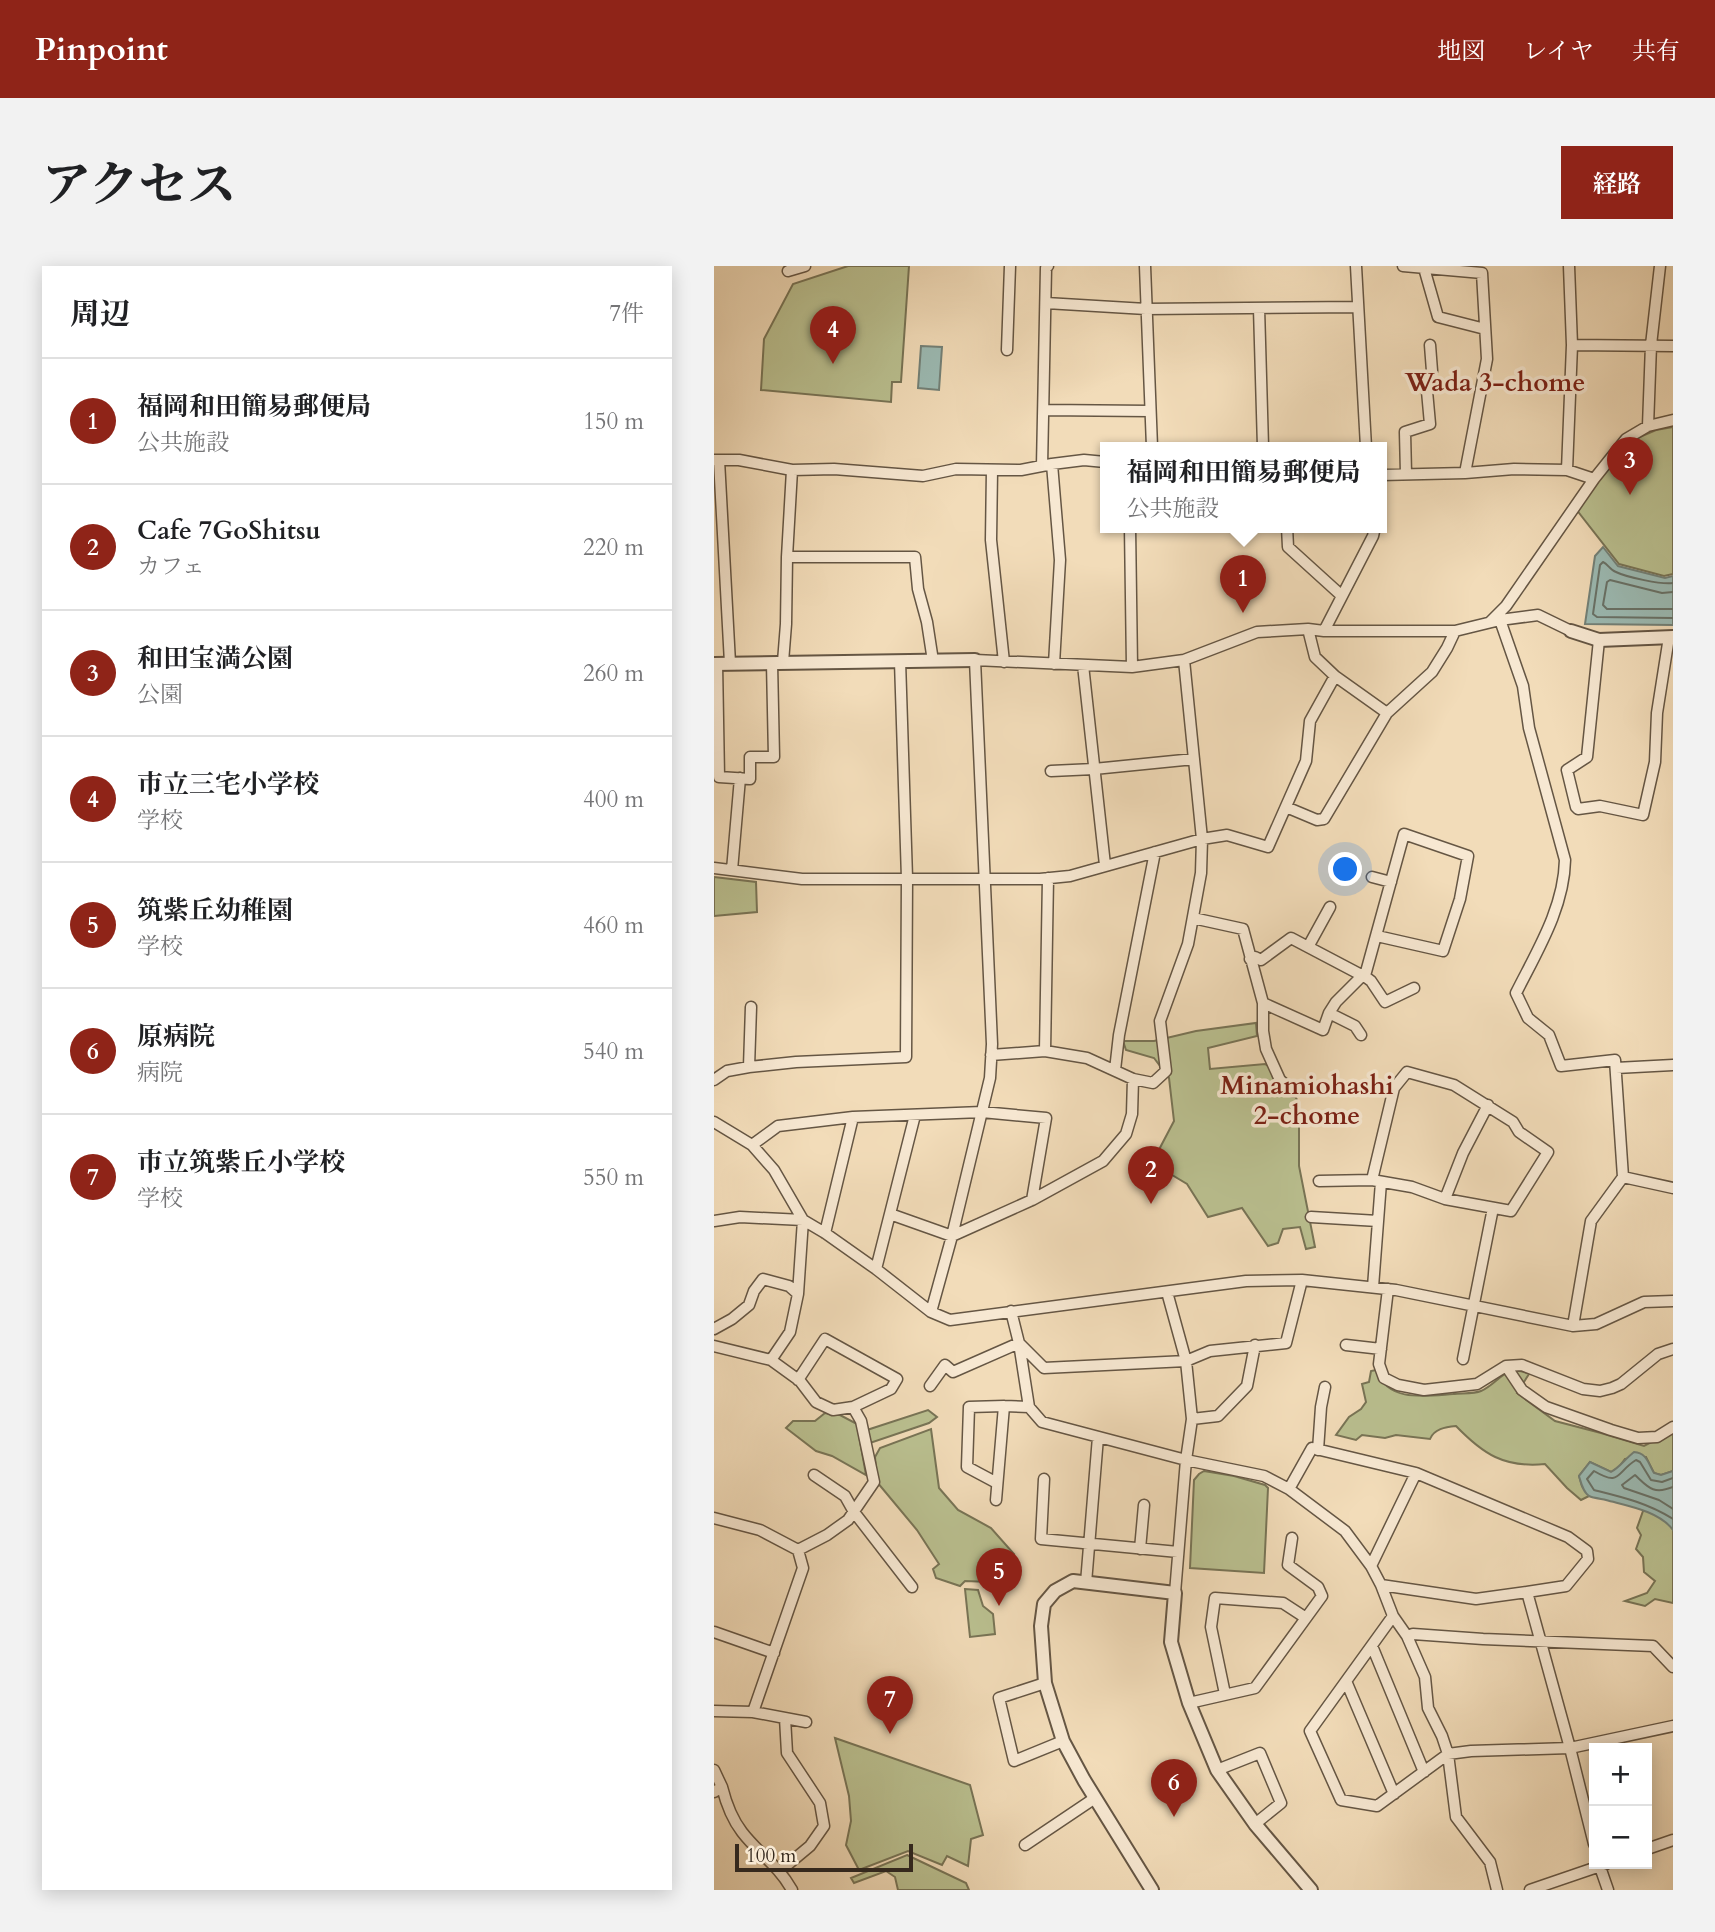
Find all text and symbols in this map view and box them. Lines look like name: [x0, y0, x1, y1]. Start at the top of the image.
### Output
text: Pinpoint: [35, 27, 168, 72]
text: 地図: [1437, 35, 1485, 68]
text: レイヤ: [1523, 35, 1594, 68]
text: 共有: [1632, 35, 1680, 68]
button: 経路: [1561, 146, 1673, 219]
text: アクセス: [42, 152, 237, 219]
text: 周辺: [70, 294, 130, 335]
text: 7件: [609, 298, 644, 329]
pin: 4: [810, 306, 856, 364]
district label: Wada 3-chome: [1404, 365, 1585, 400]
text: 福岡和田簡易郵便局: [137, 389, 371, 424]
text: 1: [87, 406, 99, 437]
text: 150 m: [583, 406, 644, 437]
text: 公共施設: [137, 427, 229, 458]
pin: 3: [1607, 437, 1653, 495]
popup: [1100, 442, 1387, 533]
text: 福岡和田簡易郵便局: [1126, 455, 1361, 490]
text: 公共施設: [1126, 493, 1218, 524]
text: Cafe 7GoShitsu: [137, 513, 321, 548]
text: 2: [87, 532, 99, 563]
text: 220 m: [583, 532, 644, 563]
text: カフェ: [137, 551, 205, 582]
pin: 1: [1220, 555, 1266, 613]
text: 和田宝満公園: [137, 641, 293, 676]
text: 3: [87, 658, 99, 689]
text: 260 m: [583, 658, 644, 689]
text: 公園: [137, 679, 183, 710]
text: 市立三宅小学校: [137, 767, 319, 802]
text: 4: [87, 784, 99, 815]
text: 400 m: [583, 784, 644, 815]
text: 学校: [137, 805, 183, 836]
your location: [1328, 852, 1362, 886]
text: 筑紫丘幼稚園: [137, 893, 293, 928]
text: 5: [87, 910, 99, 941]
text: 460 m: [583, 910, 644, 941]
text: 学校: [137, 931, 183, 962]
text: 原病院: [137, 1019, 215, 1054]
text: 6: [87, 1036, 99, 1067]
text: 540 m: [583, 1036, 644, 1067]
text: 病院: [137, 1057, 183, 1088]
district label: Minamiohashi 2-chome: [1220, 1068, 1394, 1133]
text: 市立筑紫丘小学校: [137, 1145, 345, 1180]
pin: 2: [1128, 1146, 1174, 1204]
text: 7: [87, 1162, 99, 1193]
text: 550 m: [583, 1162, 644, 1193]
text: 学校: [137, 1183, 183, 1214]
pin: 5: [976, 1548, 1022, 1606]
pin: 7: [867, 1676, 913, 1734]
map controls: [1589, 1743, 1652, 1869]
button: +: [1589, 1743, 1652, 1806]
pin: 6: [1151, 1759, 1197, 1817]
button: −: [1589, 1806, 1652, 1869]
scale bar: [735, 1841, 914, 1873]
text: 100 m: [746, 1843, 796, 1869]

